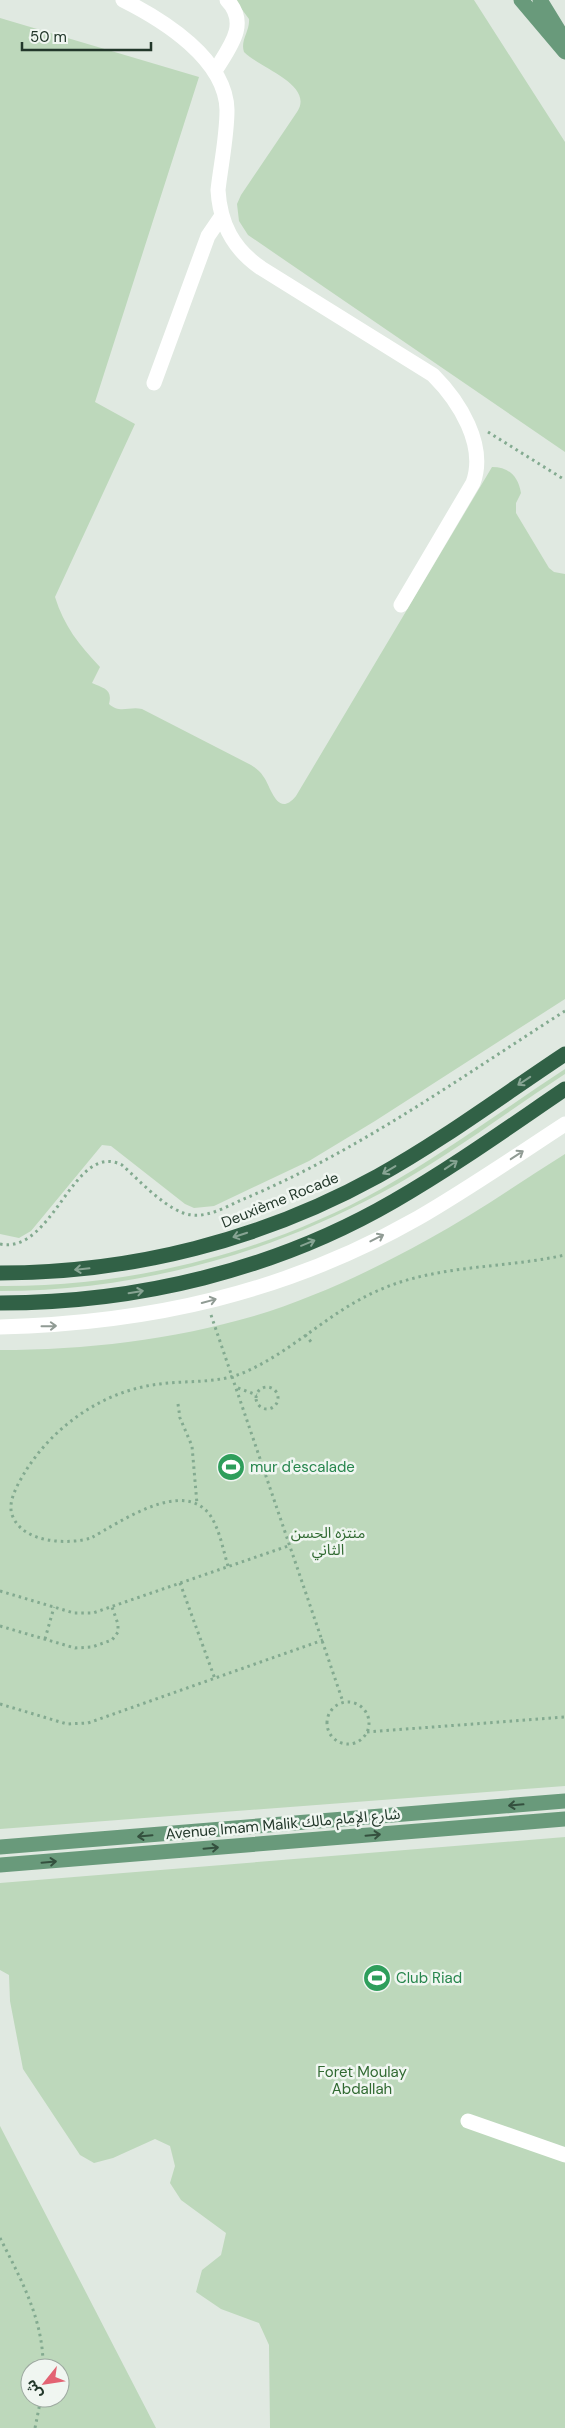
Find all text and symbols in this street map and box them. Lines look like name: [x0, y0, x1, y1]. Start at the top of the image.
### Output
scale bar: [22, 20, 151, 52]
text: 50 m: [30, 27, 67, 47]
one-way arrow: [518, 1076, 532, 1086]
one-way arrow: [509, 1150, 523, 1160]
one-way arrow: [444, 1160, 458, 1171]
one-way arrow: [382, 1165, 396, 1175]
street label: Deuxième Rocade: [218, 1167, 342, 1233]
one-way arrow: [233, 1231, 249, 1241]
one-way arrow: [370, 1233, 385, 1243]
one-way arrow: [300, 1238, 315, 1247]
one-way arrow: [74, 1264, 90, 1274]
one-way arrow: [127, 1287, 143, 1297]
one-way arrow: [201, 1296, 217, 1306]
one-way arrow: [40, 1321, 56, 1331]
sports icon: mur d'escalade: [216, 1452, 246, 1482]
place label: mur d'escalade: [250, 1457, 355, 1477]
park label: منتزه الحسن الثاني: [291, 1523, 365, 1561]
one-way arrow: [509, 1800, 525, 1809]
street label: Avenue Imam Malik شارع الإمام مالك: [165, 1804, 402, 1846]
one-way arrow: [364, 1830, 380, 1840]
one-way arrow: [137, 1831, 153, 1840]
one-way arrow: [202, 1844, 218, 1853]
one-way arrow: [40, 1857, 56, 1866]
sports icon: Club Riad: [362, 1963, 392, 1993]
place label: Club Riad: [396, 1968, 462, 1988]
park label: Foret Moulay Abdallah: [317, 2062, 408, 2099]
north arrow: [20, 2358, 70, 2408]
text: ش: [21, 2377, 46, 2402]

